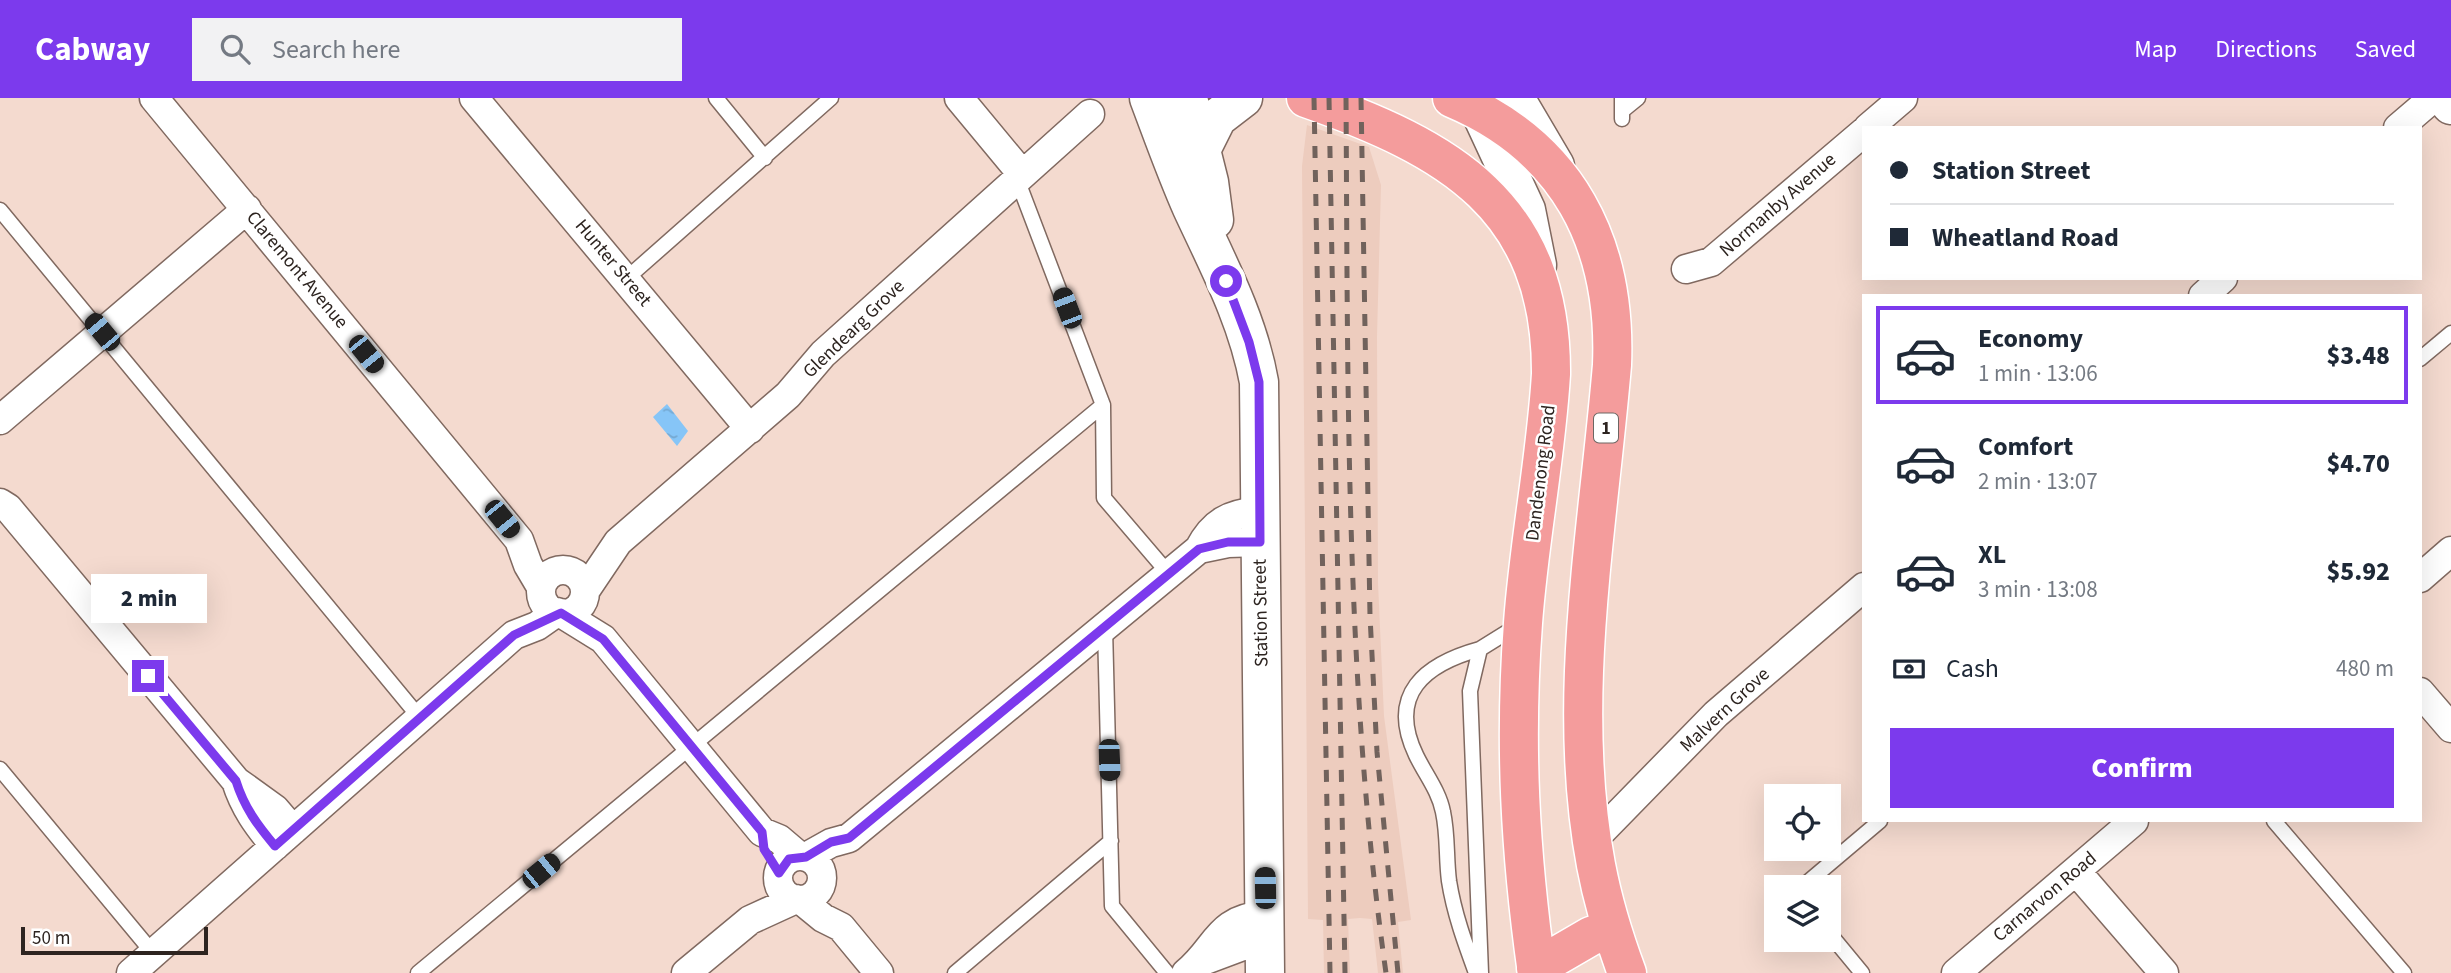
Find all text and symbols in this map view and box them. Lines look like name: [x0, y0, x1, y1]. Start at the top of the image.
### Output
search box: [192, 18, 682, 81]
text: Cabway: [35, 26, 150, 73]
icon: search: [216, 30, 254, 68]
text: Search here: [272, 31, 400, 68]
text: Map: [2134, 32, 2177, 67]
text: Directions: [2215, 32, 2317, 67]
text: Saved: [2355, 32, 2416, 67]
street label: Normanby Avenue: [1714, 147, 1842, 263]
text: Station Street: [1932, 152, 2090, 189]
street label: Claremont Avenue: [240, 205, 354, 335]
street label: Hunter Street: [568, 213, 658, 313]
text: Wheatland Road: [1932, 219, 2119, 256]
route start: [1210, 265, 1242, 297]
street label: Glendearg Grove: [797, 273, 911, 385]
car: [1050, 285, 1085, 331]
car: [81, 309, 124, 355]
text: Economy: [1978, 320, 2083, 357]
icon: car: [1894, 324, 1957, 387]
car: [345, 331, 388, 377]
text: $3.48: [2326, 337, 2390, 374]
text: 1 min · 13:06: [1978, 357, 2098, 390]
street label: Dandenong Road: [1519, 403, 1563, 543]
road number: 1: [1594, 414, 1618, 442]
text: Comfort: [1978, 428, 2073, 465]
icon: car: [1894, 432, 1957, 495]
text: $4.70: [2326, 445, 2390, 482]
text: 2 min · 13:07: [1978, 465, 2098, 498]
car: [481, 496, 524, 542]
text: XL: [1978, 536, 2006, 573]
icon: car: [1894, 540, 1957, 603]
text: $5.92: [2326, 553, 2390, 590]
street label: Station Street: [1247, 558, 1275, 667]
text: 3 min · 13:08: [1978, 573, 2098, 606]
callout: 2 min: [90, 574, 206, 624]
text: 2 min: [121, 582, 177, 615]
icon: cash: [1890, 650, 1928, 688]
text: Cash: [1946, 650, 1999, 687]
text: 480 m: [2336, 652, 2394, 685]
route end: [132, 660, 164, 692]
street label: Malvern Grove: [1674, 661, 1776, 759]
button: Confirm: [1890, 728, 2394, 808]
car: [1098, 739, 1121, 781]
map controls: [1764, 784, 1841, 952]
button: locate: [1764, 784, 1841, 861]
street label: Carnarvon Road: [1987, 845, 2103, 949]
car: [519, 850, 564, 892]
car: [1255, 867, 1276, 909]
button: layers: [1764, 875, 1841, 952]
scale bar: [21, 924, 208, 956]
text: 50 m: [32, 925, 70, 952]

